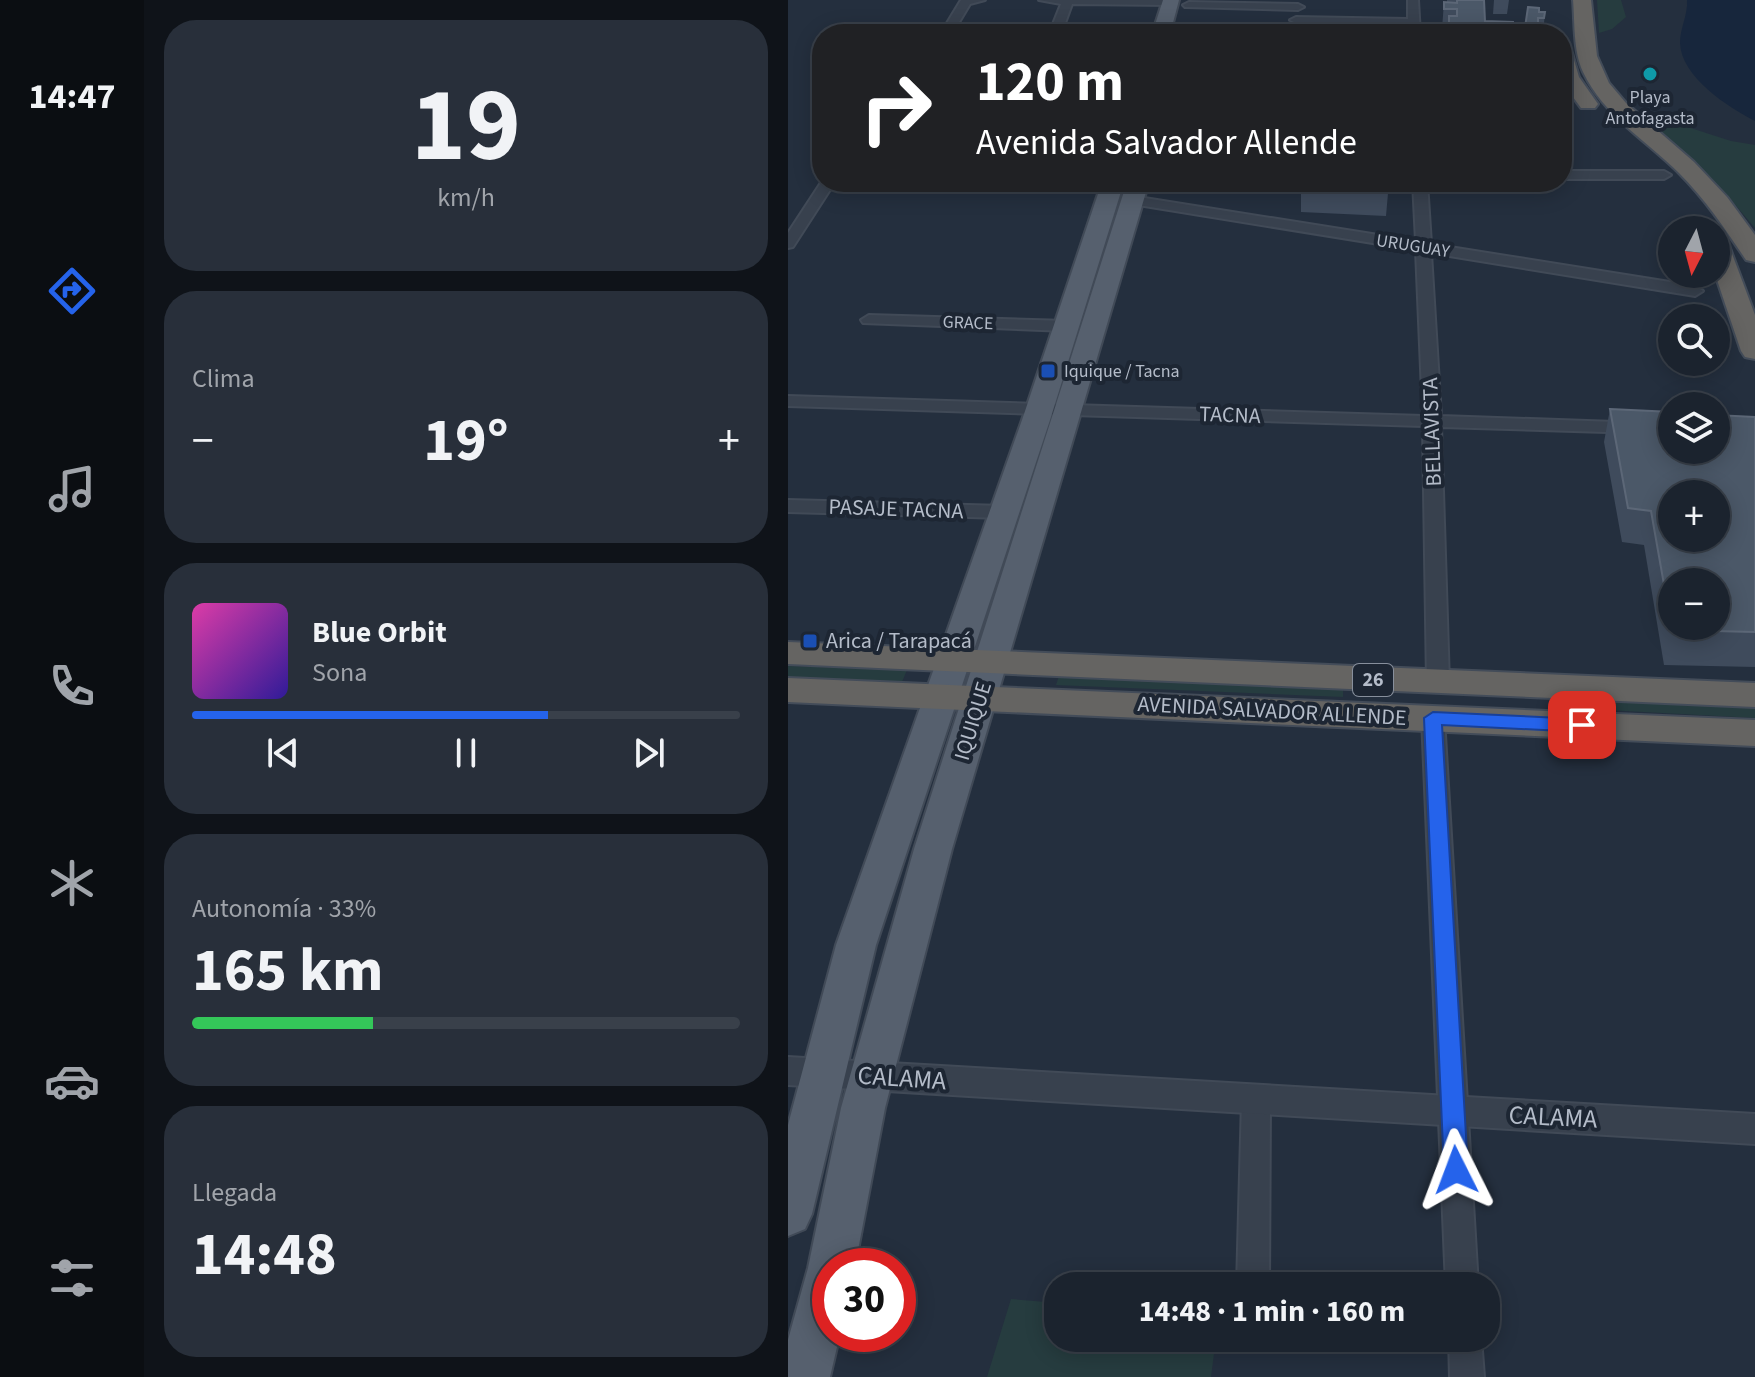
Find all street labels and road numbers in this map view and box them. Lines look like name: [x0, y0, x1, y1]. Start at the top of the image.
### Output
street label: URUGUAY: [1375, 228, 1452, 264]
street label: GRACE: [942, 310, 994, 336]
street label: BELLAVISTA: [1414, 377, 1450, 487]
street label: TACNA: [1199, 398, 1261, 432]
street label: PASAJE TACNA: [828, 491, 964, 527]
road number: 26: [1353, 664, 1393, 696]
street label: IQUIQUE: [946, 678, 1000, 764]
street label: AVENIDA SALVADOR ALLENDE: [1137, 688, 1407, 734]
street label: CALAMA: [856, 1056, 948, 1100]
street label: CALAMA: [1508, 1096, 1599, 1138]

